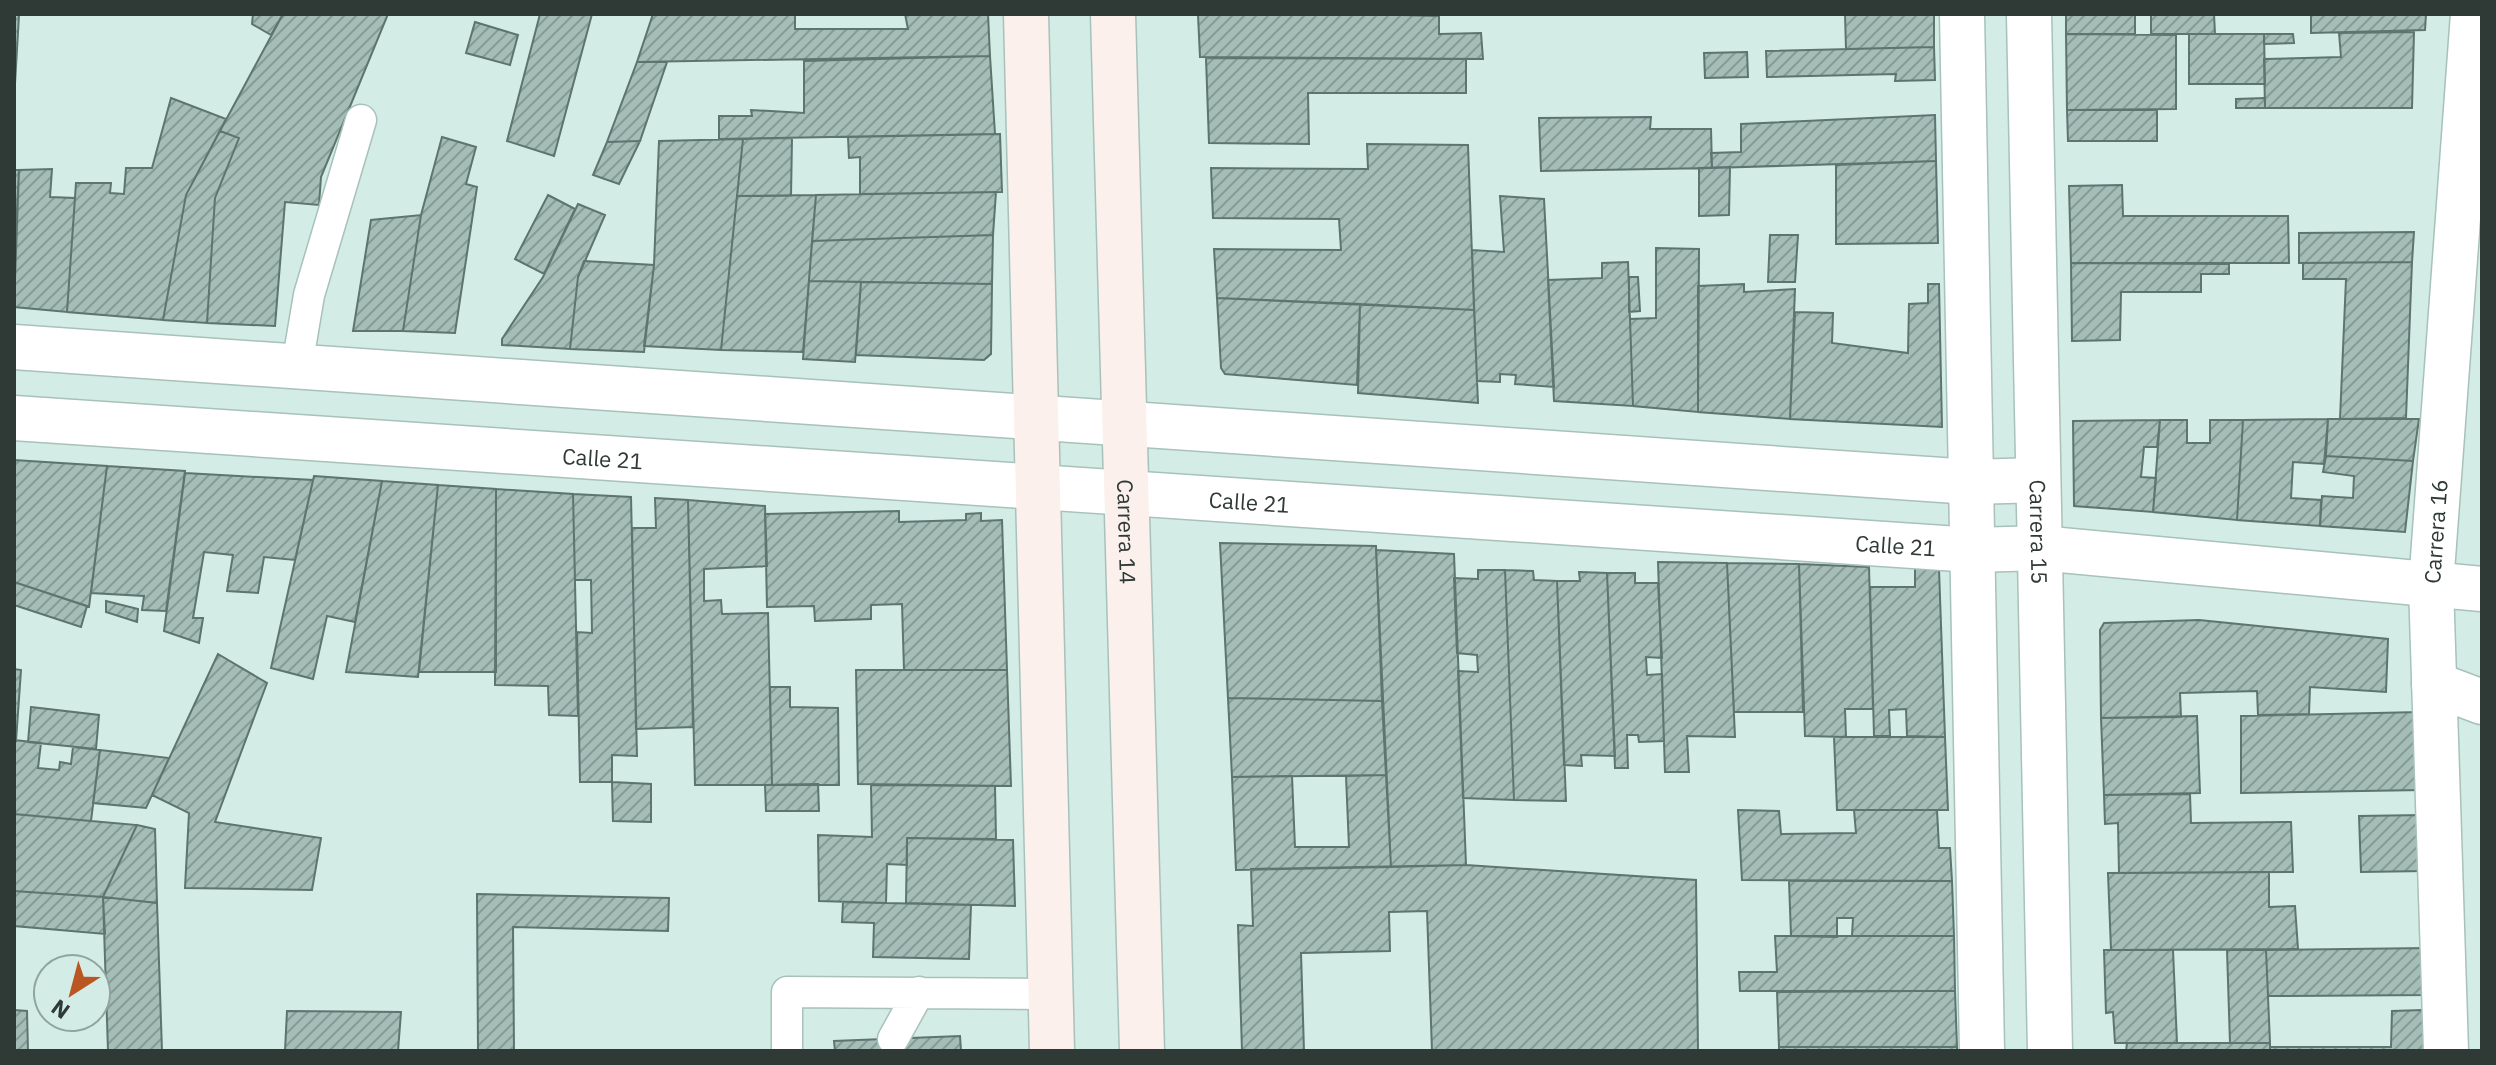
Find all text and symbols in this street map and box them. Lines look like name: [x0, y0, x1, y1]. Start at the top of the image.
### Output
street label: Calle 21: [561, 440, 644, 475]
street label: Carrera 16: [2417, 478, 2453, 585]
street label: Carrera 14: [1112, 479, 1143, 585]
street label: Carrera 15: [2024, 479, 2055, 585]
street label: Calle 21: [1208, 484, 1291, 518]
street label: Calle 21: [1854, 528, 1937, 562]
north arrow: [32, 953, 112, 1033]
text: N: [45, 993, 75, 1026]

